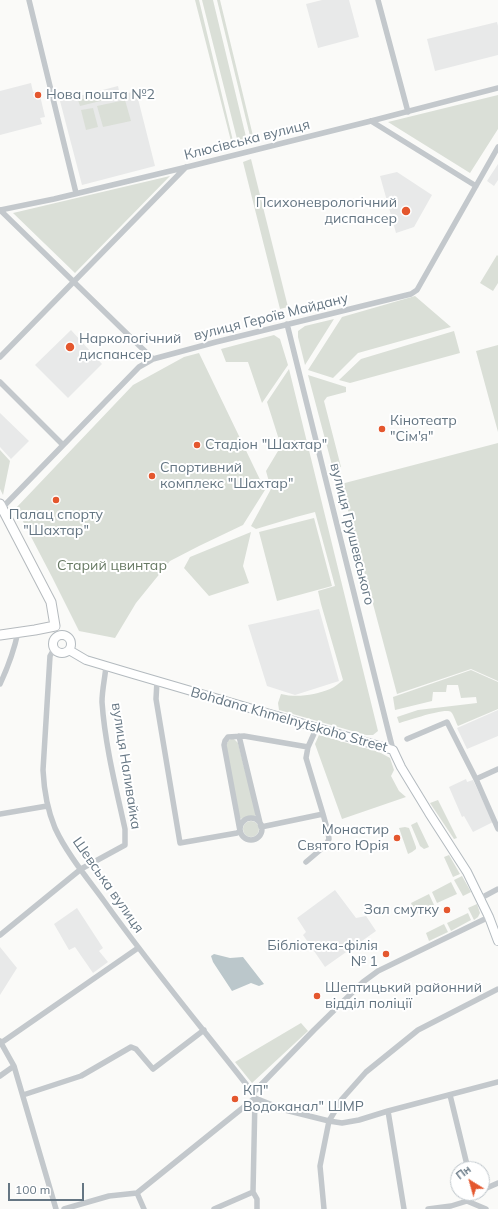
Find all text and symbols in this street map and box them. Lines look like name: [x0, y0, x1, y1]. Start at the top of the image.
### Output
place label: Нова пошта №2: [46, 87, 155, 103]
marker: Нова пошта №2: [33, 90, 43, 100]
street label: Клюсівська вулиця: [182, 116, 312, 164]
place label: Психоневрологічний диспансер: [256, 195, 397, 228]
marker: Психоневрологічний диспансер: [400, 205, 412, 217]
street label: вулиця Героїв Майдану: [192, 290, 350, 344]
place label: Наркологічний диспансер: [79, 331, 181, 364]
marker: Наркологічний диспансер: [64, 341, 76, 353]
place label: Кінотеатр "Сім'я": [390, 413, 457, 446]
marker: Кінотеатр "Сім'я": [377, 424, 387, 434]
place label: Стадіон "Шахтар": [205, 437, 327, 453]
marker: Стадіон "Шахтар": [192, 440, 202, 450]
place label: Спортивний комплекс "Шахтар": [160, 460, 293, 492]
street label: вулиця Грушевського: [326, 461, 378, 607]
marker: Спортивний комплекс "Шахтар": [147, 471, 157, 481]
marker: Палац спорту "Шахтар": [51, 495, 61, 505]
place label: Палац спорту "Шахтар": [9, 507, 103, 540]
park label: Старий цвинтар: [57, 558, 167, 574]
street label: Bohdana Khmelnytskoho Street: [189, 684, 389, 756]
street label: вулиця Наливайка: [108, 701, 144, 831]
place label: Монастир Святого Юрія: [297, 822, 389, 854]
marker: Монастир Святого Юрія: [392, 833, 402, 843]
street label: Шевська вулиця: [69, 834, 147, 936]
place label: Зал смутку: [364, 902, 439, 918]
marker: Зал смутку: [442, 905, 452, 915]
place label: Бiблiотека-фiлiя № 1: [267, 938, 378, 970]
marker: Бiблiотека-фiлiя № 1: [381, 949, 391, 959]
place label: Шептицький районний відділ поліції: [325, 980, 482, 1012]
marker: Шептицький районний відділ поліції: [312, 991, 322, 1001]
place label: КП" Водоканал" ШМР: [243, 1083, 364, 1116]
marker: КП" Водоканал" ШМР: [230, 1094, 240, 1104]
north arrow: [450, 1161, 490, 1201]
text: Пн: [453, 1162, 474, 1182]
scale bar: [10, 1175, 86, 1201]
text: 100 m: [15, 1182, 50, 1197]

